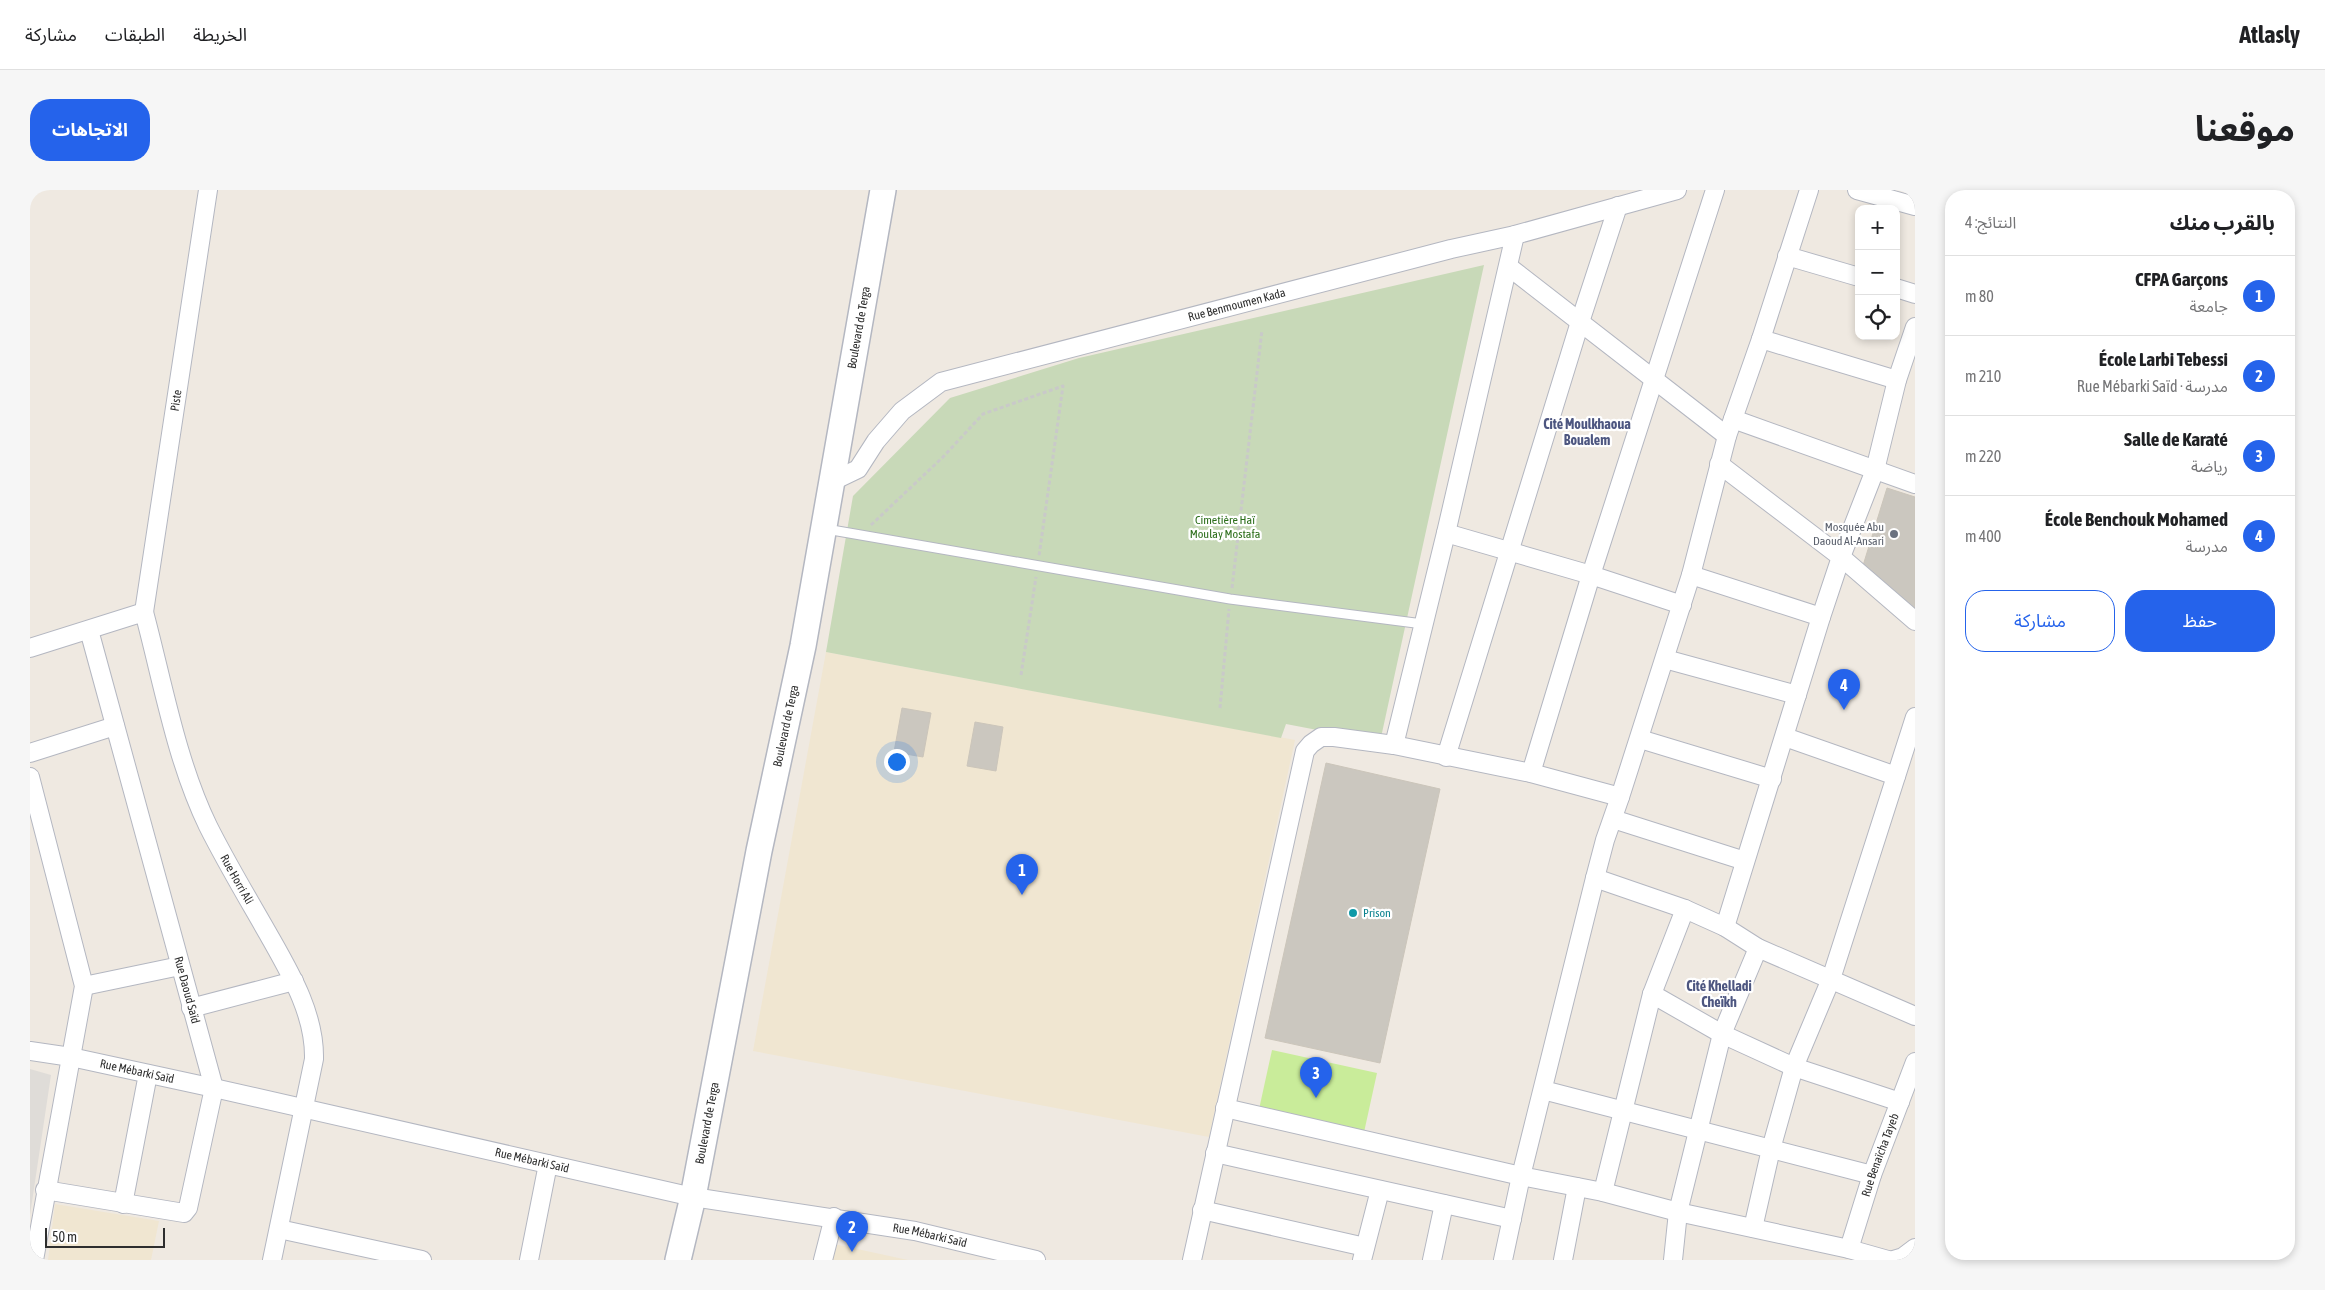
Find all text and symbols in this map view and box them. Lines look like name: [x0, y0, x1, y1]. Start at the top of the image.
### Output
text: Atlasly: [2239, 21, 2300, 48]
text: مشاركة: [25, 24, 77, 45]
text: الطبقات: [105, 24, 165, 45]
text: الخريطة: [193, 24, 247, 45]
button: الاتجاهات: [30, 99, 150, 161]
text: موقعنا: [2195, 108, 2295, 148]
map controls: [1855, 205, 1900, 340]
button: +: [1855, 205, 1900, 250]
text: بالقرب منك: [2170, 210, 2275, 234]
text: النتائج: 4: [1965, 213, 2016, 231]
button: −: [1855, 250, 1900, 295]
text: CFPA Garçons: [2135, 268, 2228, 290]
street label: Boulevard de Terga: [845, 285, 873, 370]
street label: Rue Benmoumen Kada: [1187, 285, 1287, 324]
text: 80 m: [1965, 287, 1994, 305]
text: 1: [2255, 287, 2263, 305]
button: locate: [1855, 295, 1900, 340]
text: جامعة: [2189, 297, 2228, 315]
text: École Larbi Tebessi: [2099, 348, 2228, 370]
text: 210 m: [1965, 367, 2001, 385]
text: 2: [2255, 367, 2263, 385]
text: مدرسة · Rue Mébarki Saïd: [2077, 377, 2228, 395]
street label: Piste: [168, 389, 185, 412]
district label: Cité Moulkhaoua Boualem: [1543, 416, 1631, 448]
text: Salle de Karaté: [2124, 428, 2228, 450]
text: 220 m: [1965, 447, 2001, 465]
text: 3: [2255, 447, 2263, 465]
text: رياضة: [2191, 457, 2228, 475]
text: École Benchouk Mohamed: [2045, 508, 2228, 530]
park label: Cimetière Haï Moulay Mostafa: [1190, 513, 1260, 541]
place label: Mosquée Abu Daoud Al-Ansari: [1813, 520, 1884, 548]
text: 400 m: [1965, 527, 2001, 545]
text: 4: [2255, 527, 2263, 545]
marker: Mosquée Abu Daoud Al-Ansari: [1888, 528, 1900, 540]
text: مدرسة: [2185, 537, 2228, 555]
button: مشاركة: [1965, 590, 2115, 652]
button: حفظ: [2125, 590, 2275, 652]
pin: 4: [1828, 669, 1860, 710]
street label: Boulevard de Terga: [770, 684, 801, 768]
your location: [884, 749, 910, 775]
street label: Rue Horri Ali: [217, 852, 257, 907]
pin: 1: [1006, 854, 1038, 895]
place label: Prison: [1363, 906, 1391, 920]
marker: Prison: [1347, 907, 1359, 919]
street label: Rue Daoud Saïd: [171, 955, 203, 1025]
district label: Cité Khelladi Cheïkh: [1686, 978, 1752, 1010]
street label: Rue Mébarki Saïd: [99, 1056, 176, 1086]
pin: 3: [1300, 1057, 1332, 1098]
street label: Boulevard de Terga: [692, 1081, 722, 1165]
street label: Rue Benaïcha Tayeb: [1859, 1111, 1902, 1198]
street label: Rue Mébarki Saïd: [494, 1145, 571, 1176]
pin: 2: [836, 1211, 868, 1252]
street label: Rue Mébarki Saïd: [892, 1221, 968, 1250]
scale bar: [45, 1225, 165, 1248]
text: 50 m: [52, 1229, 77, 1245]

